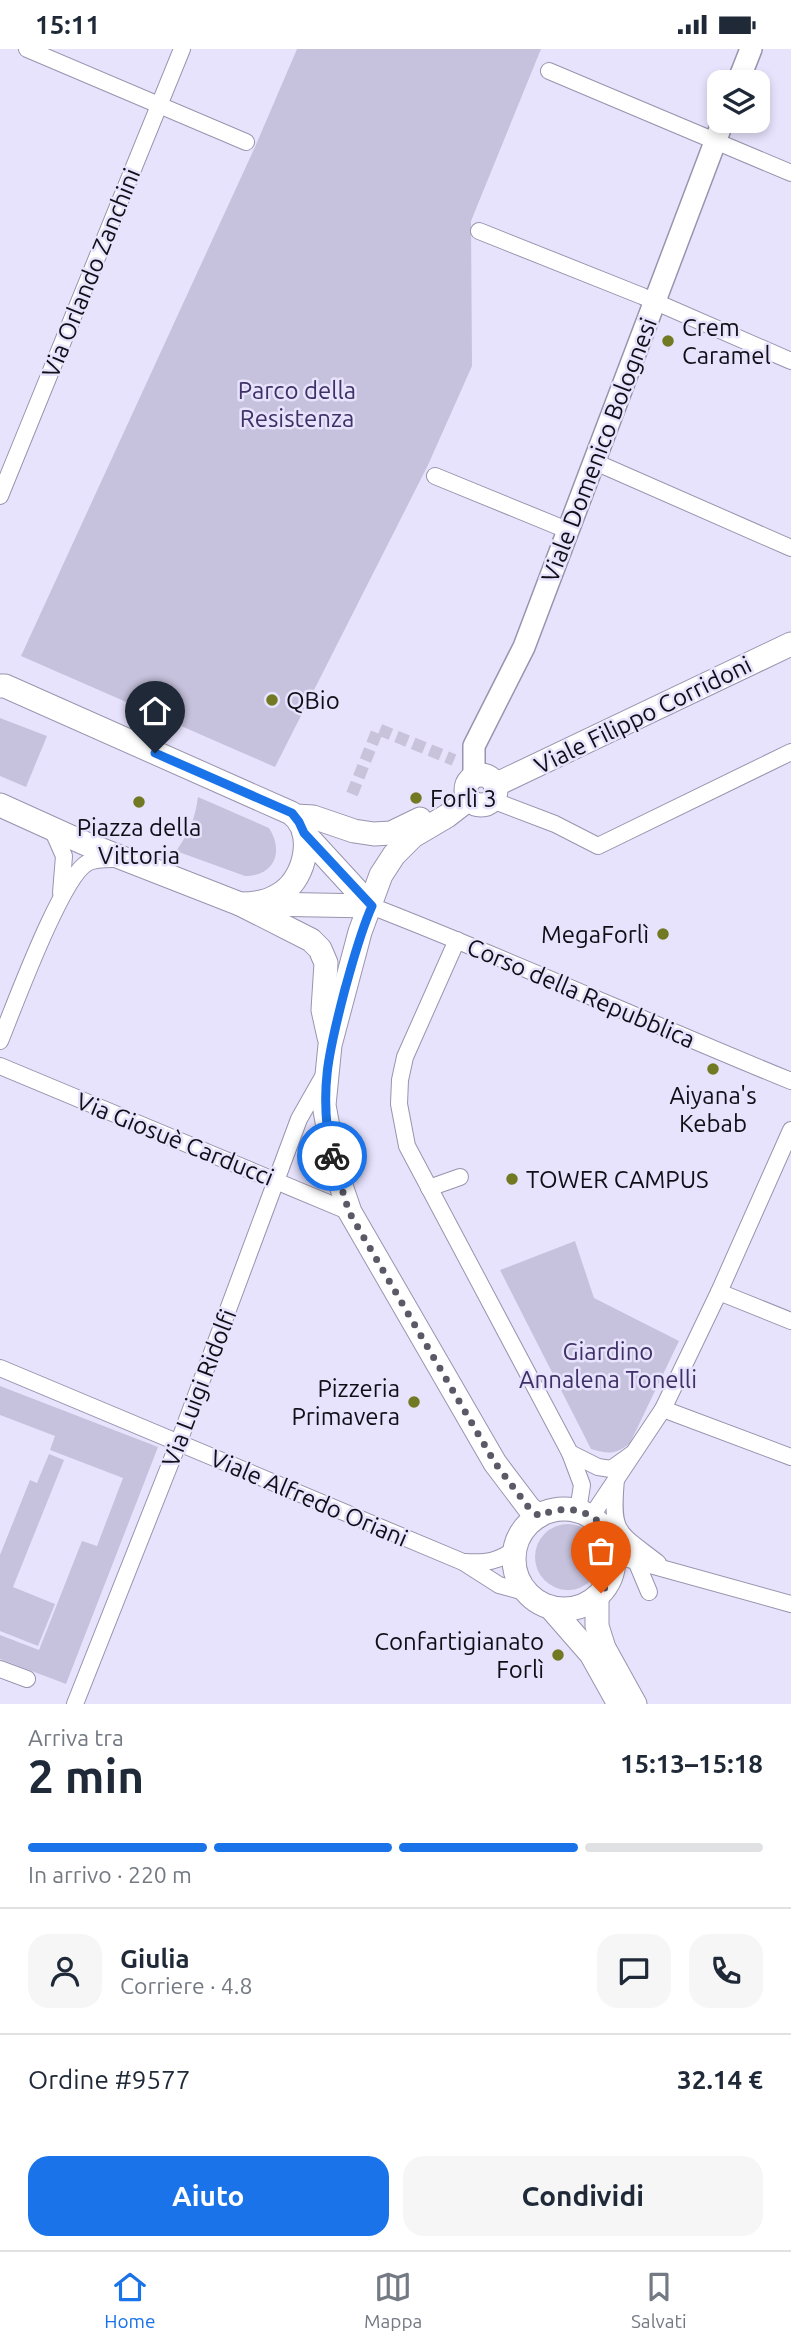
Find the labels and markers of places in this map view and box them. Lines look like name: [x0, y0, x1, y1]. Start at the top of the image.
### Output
place label: Crem Caramel: [682, 314, 771, 369]
marker: Crem Caramel: [660, 333, 676, 349]
pin: [125, 681, 185, 753]
place label: QBio: [286, 687, 340, 714]
marker: QBio: [264, 692, 280, 708]
place label: Forlì 3: [430, 785, 497, 812]
marker: Forlì 3: [408, 790, 424, 806]
marker: Piazza della Vittoria: [131, 794, 147, 810]
place label: Piazza della Vittoria: [77, 814, 201, 869]
place label: MegaForlì: [541, 921, 649, 948]
marker: MegaForlì: [655, 926, 671, 942]
marker: Aiyana's Kebab: [705, 1061, 721, 1077]
place label: Aiyana's Kebab: [669, 1082, 757, 1137]
place label: TOWER CAMPUS: [526, 1166, 709, 1193]
marker: TOWER CAMPUS: [504, 1171, 520, 1187]
place label: Pizzeria Primavera: [291, 1375, 400, 1430]
marker: Pizzeria Primavera: [406, 1394, 422, 1410]
pin: [571, 1521, 631, 1593]
place label: Confartigianato Forlì: [374, 1628, 544, 1683]
marker: Confartigianato Forlì: [550, 1647, 566, 1663]

